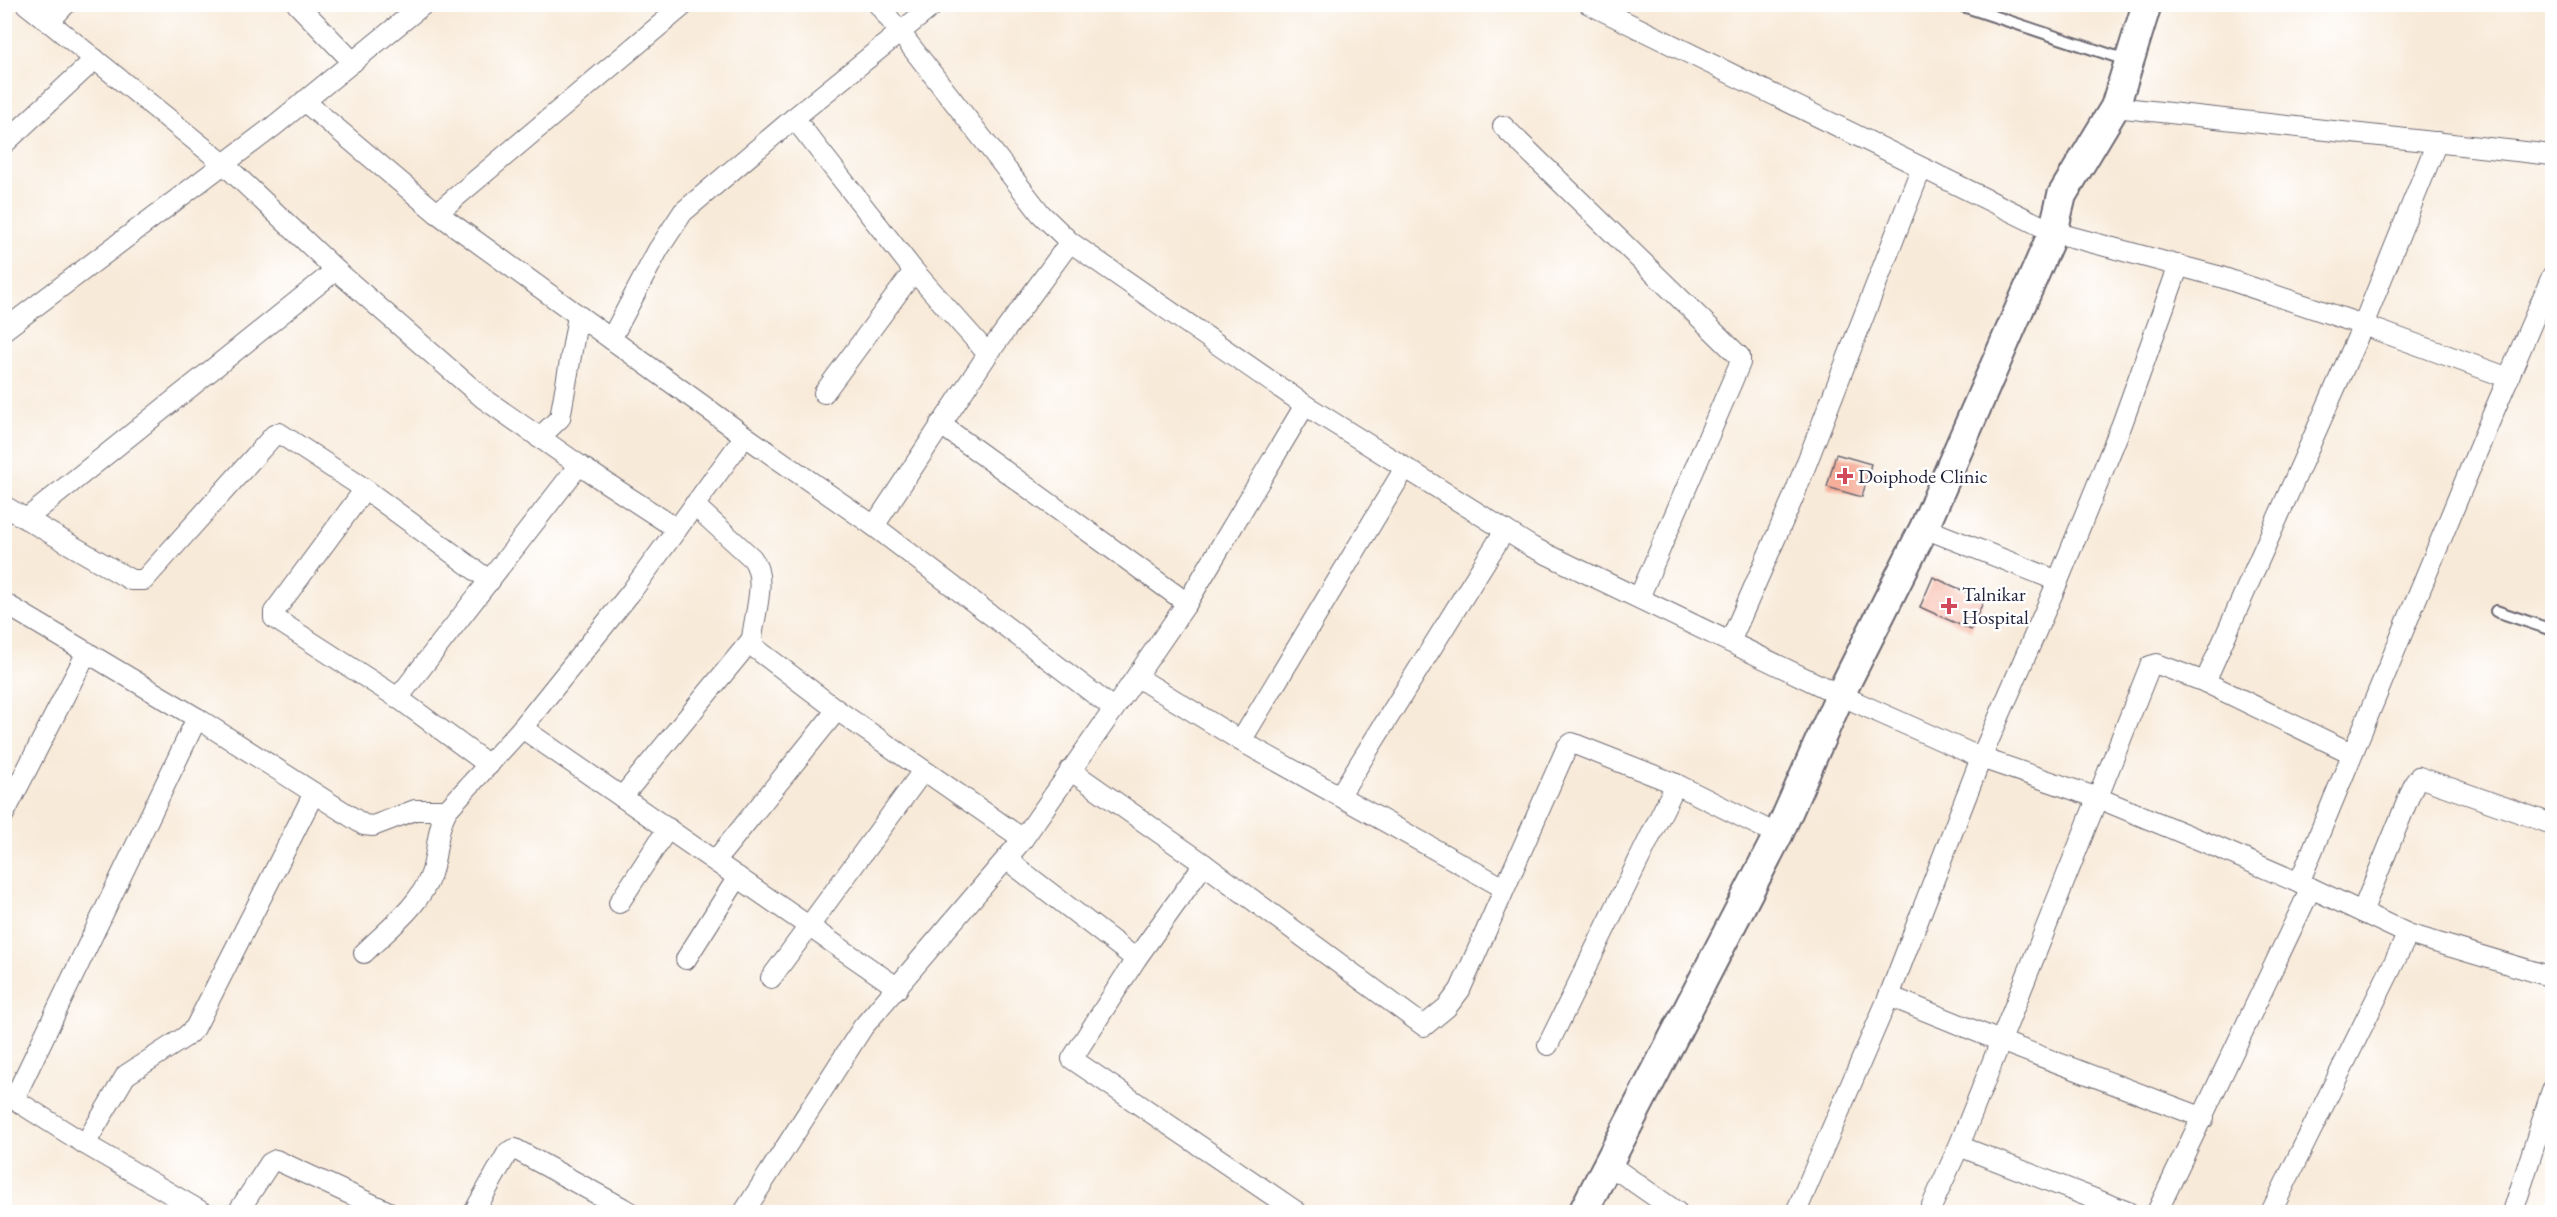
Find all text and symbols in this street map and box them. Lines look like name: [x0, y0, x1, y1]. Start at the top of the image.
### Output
place label: Doiphode Clinic: [1858, 463, 1988, 489]
marker: Doiphode Clinic: [1836, 467, 1854, 485]
place label: Talnikar Hospital: [1962, 581, 2029, 630]
marker: Talnikar Hospital: [1940, 597, 1958, 615]

